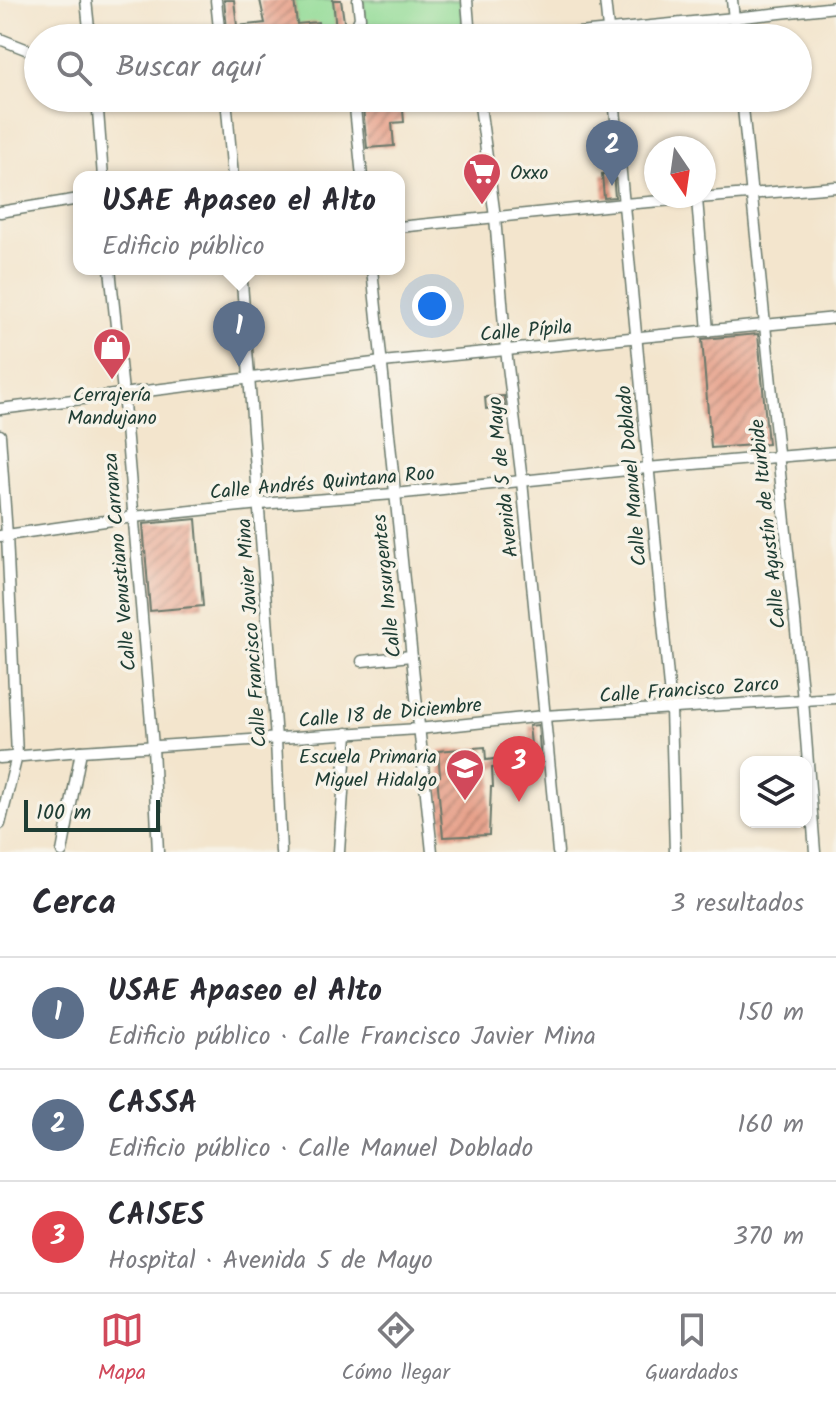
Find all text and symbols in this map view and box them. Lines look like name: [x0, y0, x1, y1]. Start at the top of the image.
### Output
search box: [24, 24, 812, 112]
text: Buscar aquí: [116, 44, 262, 92]
icon: search: [52, 46, 96, 90]
pin: 2: [586, 120, 638, 186]
north arrow: [644, 136, 716, 208]
supermarket icon: Oxxo: [461, 151, 503, 206]
place label: Oxxo: [510, 158, 548, 190]
popup: [73, 171, 405, 275]
text: USAE Apaseo el Alto: [102, 178, 376, 226]
text: Edificio público: [102, 226, 265, 268]
your location: [412, 286, 452, 326]
pin: 1: [213, 301, 265, 367]
street label: Calle Pípila: [479, 312, 574, 352]
shop icon: Cerrajería Mandujano: [91, 326, 133, 381]
place label: Cerrajería Mandujano: [67, 380, 157, 435]
street label: Calle Manuel Doblado: [609, 384, 657, 568]
street label: Avenida 5 de Mayo: [480, 395, 528, 559]
street label: Calle Agustín de Iturbide: [742, 417, 796, 630]
street label: Calle Venustiano Carranza: [96, 451, 146, 672]
street label: Calle Andrés Quintana Roo: [208, 458, 436, 510]
street label: Calle Insurgentes: [364, 512, 411, 659]
street label: Calle Francisco Javier Mina: [229, 517, 277, 749]
street label: Calle Francisco Zarco: [598, 669, 780, 713]
street label: Calle 18 de Diciembre: [297, 690, 483, 738]
pin: 3: [493, 736, 545, 802]
place label: Escuela Primaria Miguel Hidalgo: [299, 742, 437, 797]
school or university icon: Escuela Primaria Miguel Hidalgo: [444, 747, 486, 802]
map controls: [740, 756, 812, 828]
button: layers: [740, 756, 812, 828]
scale bar: [24, 796, 160, 832]
text: 100 m: [36, 796, 91, 831]
text: Cerca: [32, 877, 116, 931]
text: 3 resultados: [670, 883, 804, 925]
text: USAE Apaseo el Alto: [108, 968, 382, 1016]
text: 1: [54, 992, 62, 1034]
text: 150 m: [738, 992, 804, 1034]
text: Edificio público · Calle Francisco Javier Mina: [108, 1016, 596, 1058]
text: CASSA: [108, 1080, 197, 1128]
text: 2: [50, 1104, 66, 1146]
text: 160 m: [737, 1104, 804, 1146]
text: Edificio público · Calle Manuel Doblado: [108, 1128, 533, 1170]
text: CAISES: [108, 1192, 204, 1240]
text: 3: [51, 1216, 65, 1258]
text: 370 m: [733, 1216, 804, 1258]
text: Hospital · Avenida 5 de Mayo: [108, 1240, 433, 1282]
tab: Mapa: [98, 1308, 146, 1391]
tab: Cómo llegar: [342, 1308, 450, 1391]
tab: Guardados: [645, 1308, 738, 1391]

